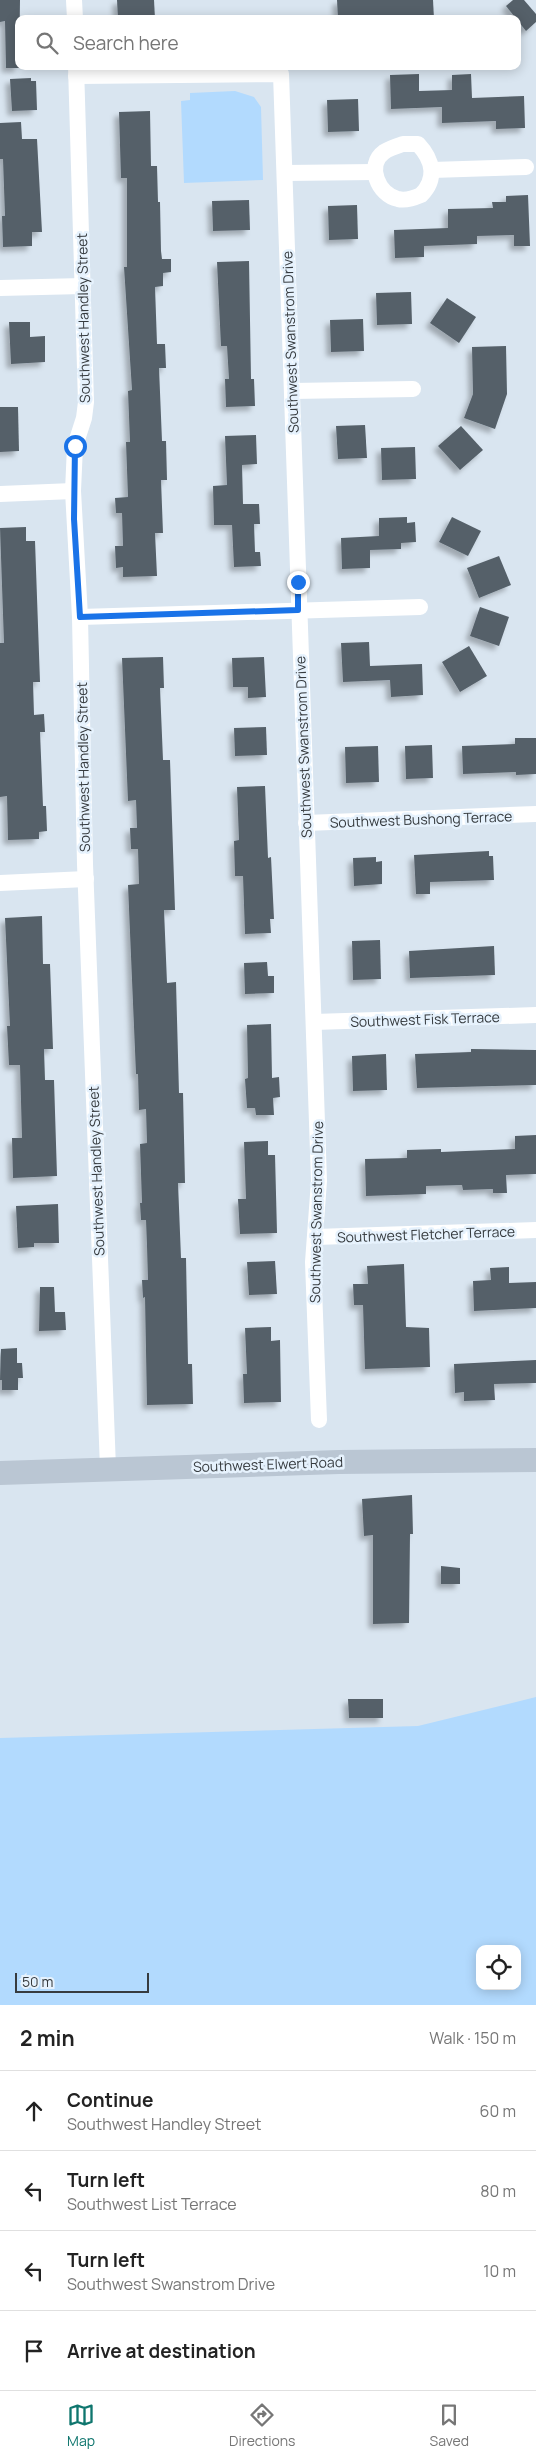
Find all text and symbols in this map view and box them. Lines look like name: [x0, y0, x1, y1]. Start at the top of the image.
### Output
search box: [15, 15, 521, 70]
icon: search: [33, 29, 61, 57]
text: Search here: [73, 30, 179, 56]
street label: Southwest Handley Street: [72, 232, 94, 403]
street label: Southwest Swanstrom Drive: [277, 251, 303, 433]
route start: [64, 435, 87, 458]
route end: [287, 571, 310, 594]
street label: Southwest Swanstrom Drive: [290, 656, 316, 838]
street label: Southwest Handley Street: [72, 681, 94, 852]
street label: Southwest Bushong Terrace: [329, 806, 513, 832]
street label: Southwest Fisk Terrace: [350, 1007, 500, 1031]
street label: Southwest Handley Street: [84, 1085, 108, 1256]
street label: Southwest Swanstrom Drive: [305, 1121, 327, 1303]
street label: Southwest Fletcher Terrace: [337, 1221, 515, 1247]
street label: Southwest Elwert Road: [193, 1452, 343, 1476]
map controls: [476, 1945, 521, 1990]
button: locate: [476, 1945, 521, 1990]
scale bar: [15, 1970, 149, 1993]
text: 50 m: [22, 1972, 53, 1991]
text: 2 min: [20, 2024, 75, 2052]
text: Walk · 150 m: [429, 2027, 516, 2049]
text: Continue: [67, 2087, 153, 2113]
icon: ahead: [20, 2097, 48, 2125]
text: 60 m: [480, 2100, 516, 2122]
text: Southwest Handley Street: [67, 2113, 261, 2135]
text: Turn left: [67, 2167, 145, 2193]
icon: left: [20, 2177, 48, 2205]
text: 80 m: [480, 2180, 516, 2202]
text: Southwest List Terrace: [67, 2193, 237, 2215]
text: Turn left: [67, 2247, 145, 2273]
icon: left: [20, 2257, 48, 2285]
text: 10 m: [483, 2260, 516, 2282]
text: Southwest Swanstrom Drive: [67, 2273, 275, 2295]
icon: arrive: [20, 2337, 48, 2365]
text: Arrive at destination: [67, 2338, 256, 2364]
tab: Map: [67, 2401, 95, 2450]
tab: Directions: [229, 2401, 295, 2450]
tab: Saved: [430, 2401, 469, 2450]

